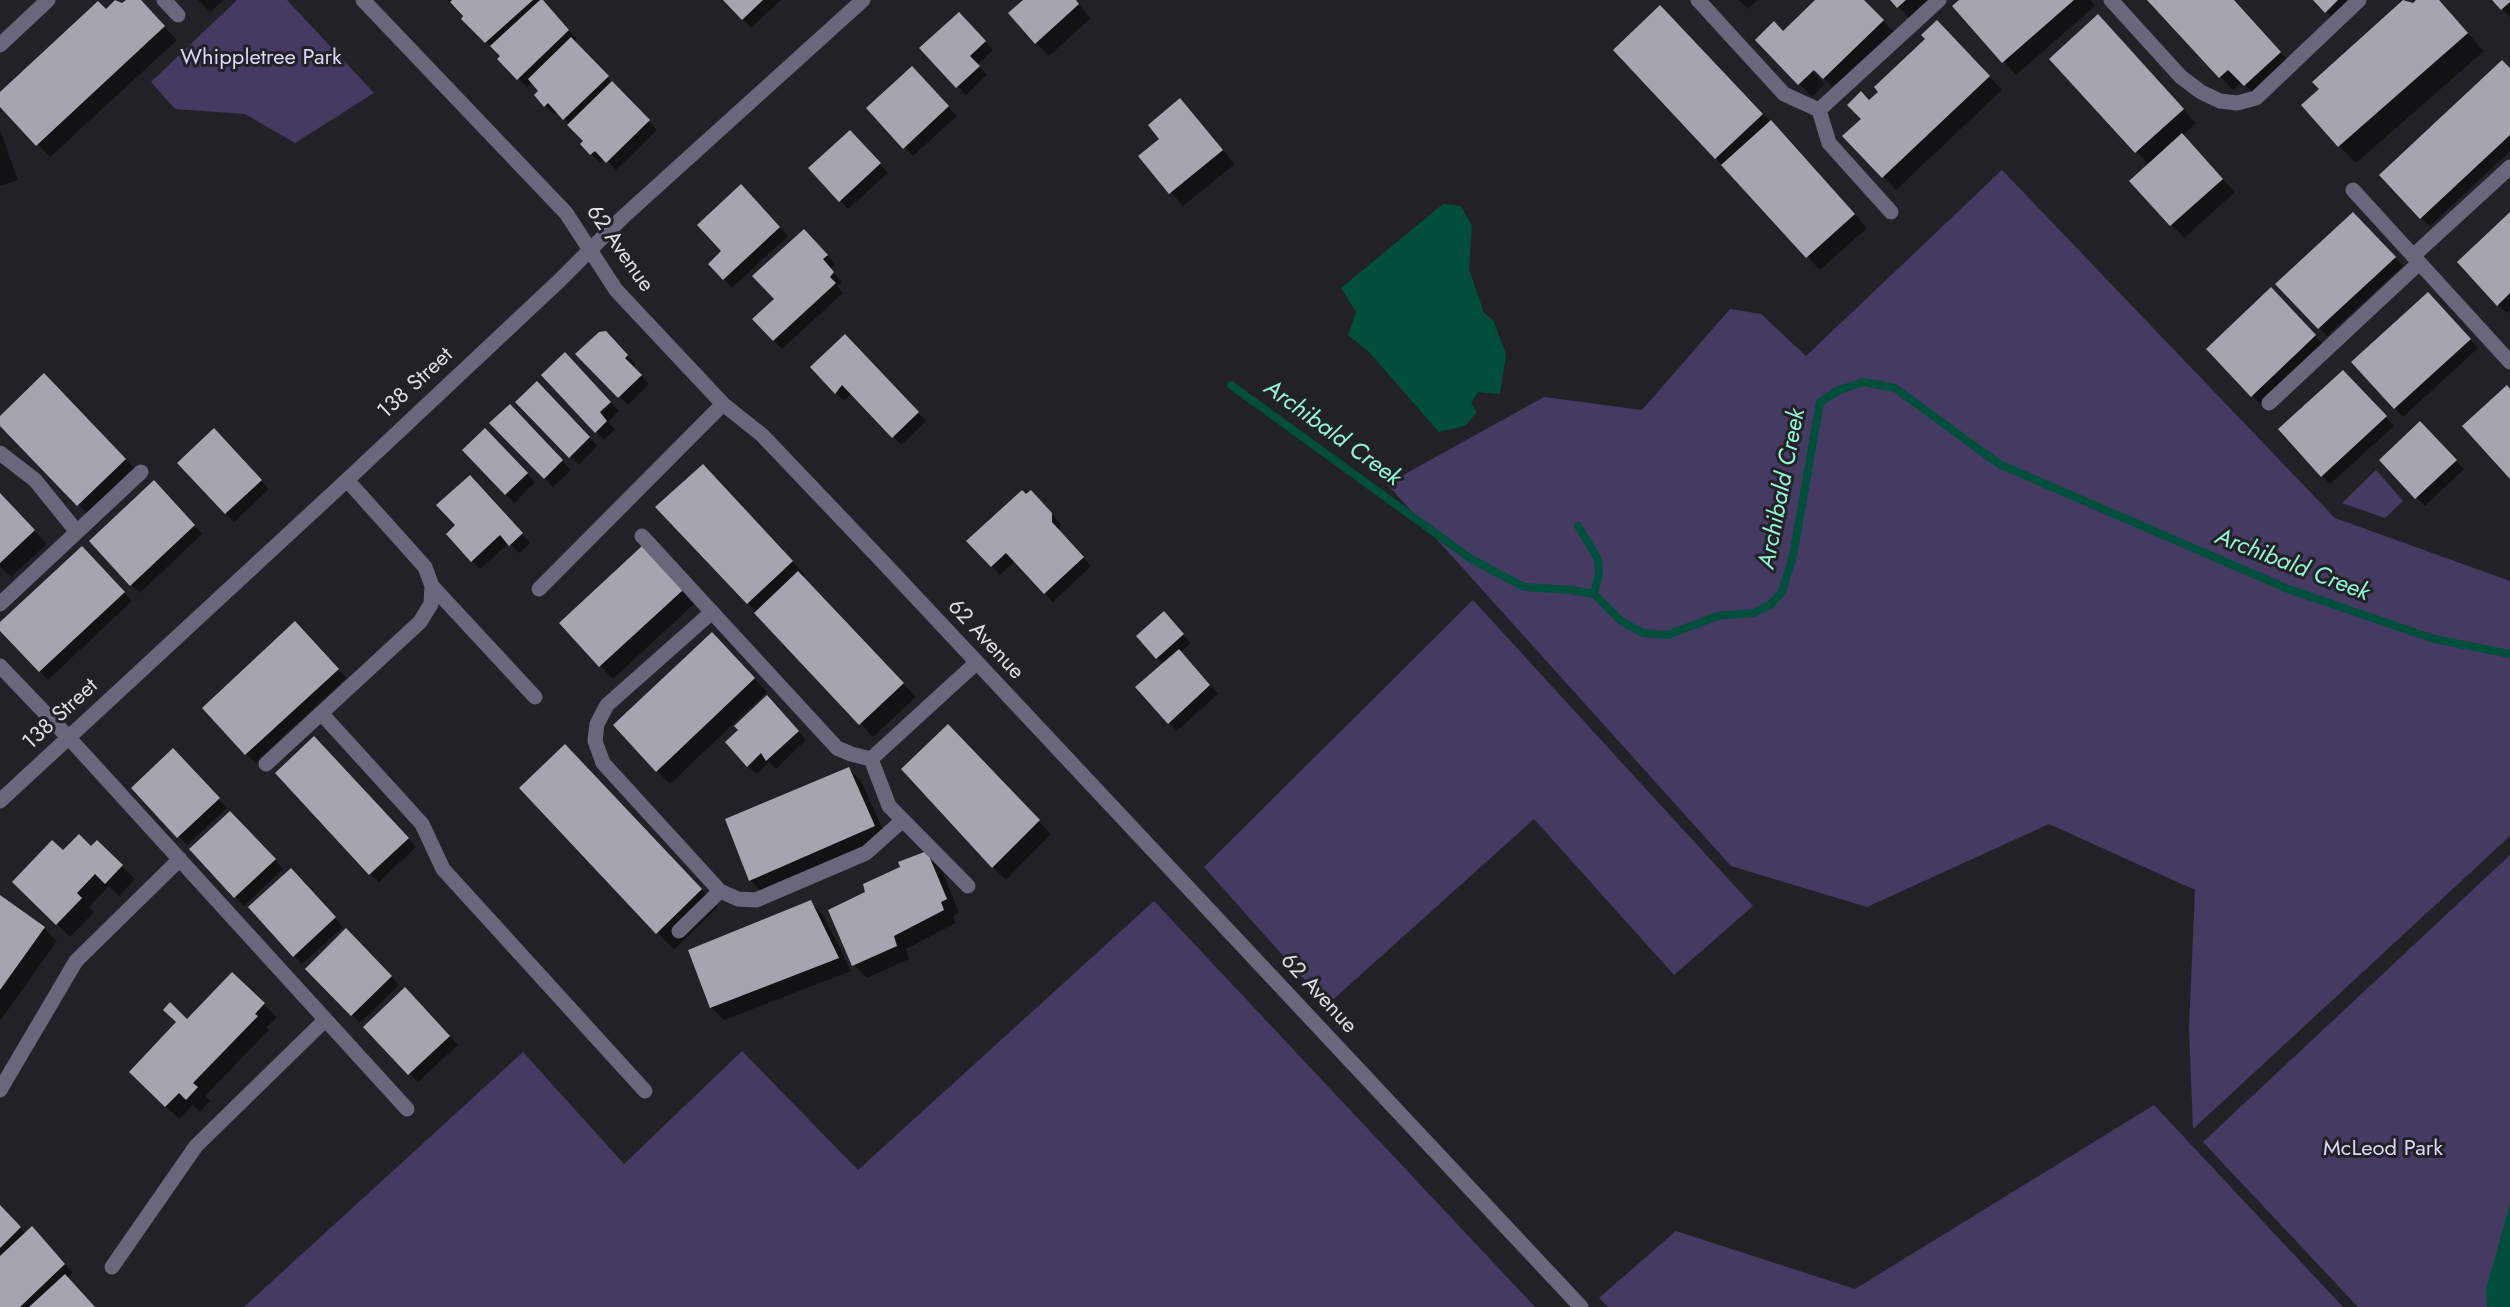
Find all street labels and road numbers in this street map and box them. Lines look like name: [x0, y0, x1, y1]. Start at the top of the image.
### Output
street label: 62 Avenue: [579, 200, 659, 298]
street label: 138 Street: [373, 343, 459, 425]
street label: 62 Avenue: [941, 594, 1029, 686]
street label: 138 Street: [18, 674, 104, 756]
street label: 62 Avenue: [1274, 948, 1362, 1040]

